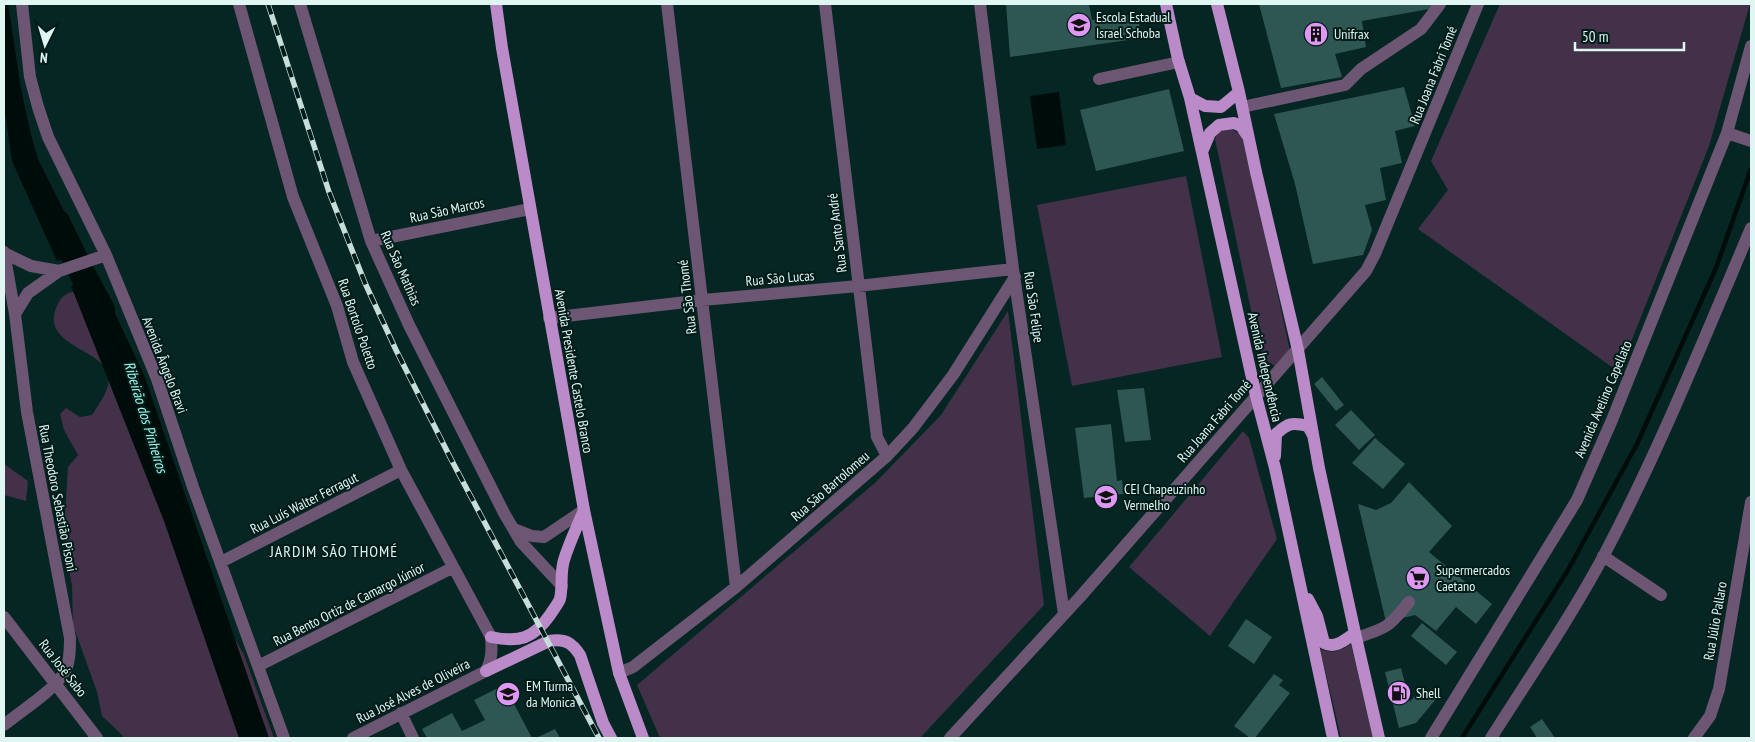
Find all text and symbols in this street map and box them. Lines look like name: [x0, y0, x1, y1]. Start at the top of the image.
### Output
place label: Escola Estadual Israel Schoba: [1096, 8, 1171, 42]
school or university icon: Escola Estadual Israel Schoba: [1066, 12, 1092, 38]
north arrow: [20, 20, 70, 70]
scale bar: [1575, 20, 1684, 52]
building icon: Unifrax: [1303, 21, 1329, 47]
street label: Rua Joana Fabri Tomé: [1405, 23, 1461, 126]
place label: Unifrax: [1334, 25, 1370, 43]
text: 50 m: [1582, 27, 1608, 46]
text: N: [39, 49, 48, 67]
street label: Rua Santo André: [823, 192, 851, 274]
street label: Rua São Marcos: [408, 193, 486, 227]
street label: Rua São Mathias: [377, 228, 426, 308]
street label: Rua São Thomé: [673, 258, 701, 335]
street label: Rua São Lucas: [745, 266, 815, 290]
street label: Rua São Felipe: [1020, 270, 1048, 344]
street label: Rua Bortolo Poletto: [334, 276, 382, 372]
street label: Avenida Presidente Castelo Branco: [551, 288, 597, 454]
street label: Avenida Independência: [1244, 310, 1286, 424]
street label: Avenida Ângelo Bravi: [138, 314, 192, 416]
street label: Avenida Avelino Capellato: [1570, 338, 1636, 460]
water label: Ribeirão dos Pinheiros: [120, 359, 173, 477]
street label: Rua Joana Fabri Tomé: [1173, 376, 1255, 466]
street label: Rua Theodoro Sebastião Pisoni: [35, 423, 81, 573]
street label: Rua São Bartolomeu: [787, 447, 873, 525]
street label: Rua Luís Walter Ferragut: [247, 468, 361, 538]
place label: CEI Chapeuzinho Vermelho: [1123, 480, 1205, 514]
school or university icon: CEI Chapeuzinho Vermelho: [1093, 484, 1119, 510]
district label: JARDIM SÃO THOMÉ: [269, 541, 398, 561]
street label: Rua Bento Ortiz de Camargo Júnior: [270, 558, 428, 650]
place label: Supermercados Caetano: [1436, 561, 1510, 595]
supermarket icon: Supermercados Caetano: [1405, 565, 1431, 591]
street label: Rua Júlio Pallaro: [1699, 580, 1731, 662]
street label: Rua José Sabo: [35, 636, 91, 700]
street label: Rua José Alves de Oliveira: [353, 655, 473, 727]
place label: EM Turma da Monica: [526, 677, 575, 711]
fuel station icon: Shell: [1386, 680, 1412, 706]
school or university icon: EM Turma da Monica: [495, 681, 521, 707]
place label: Shell: [1416, 684, 1441, 702]

